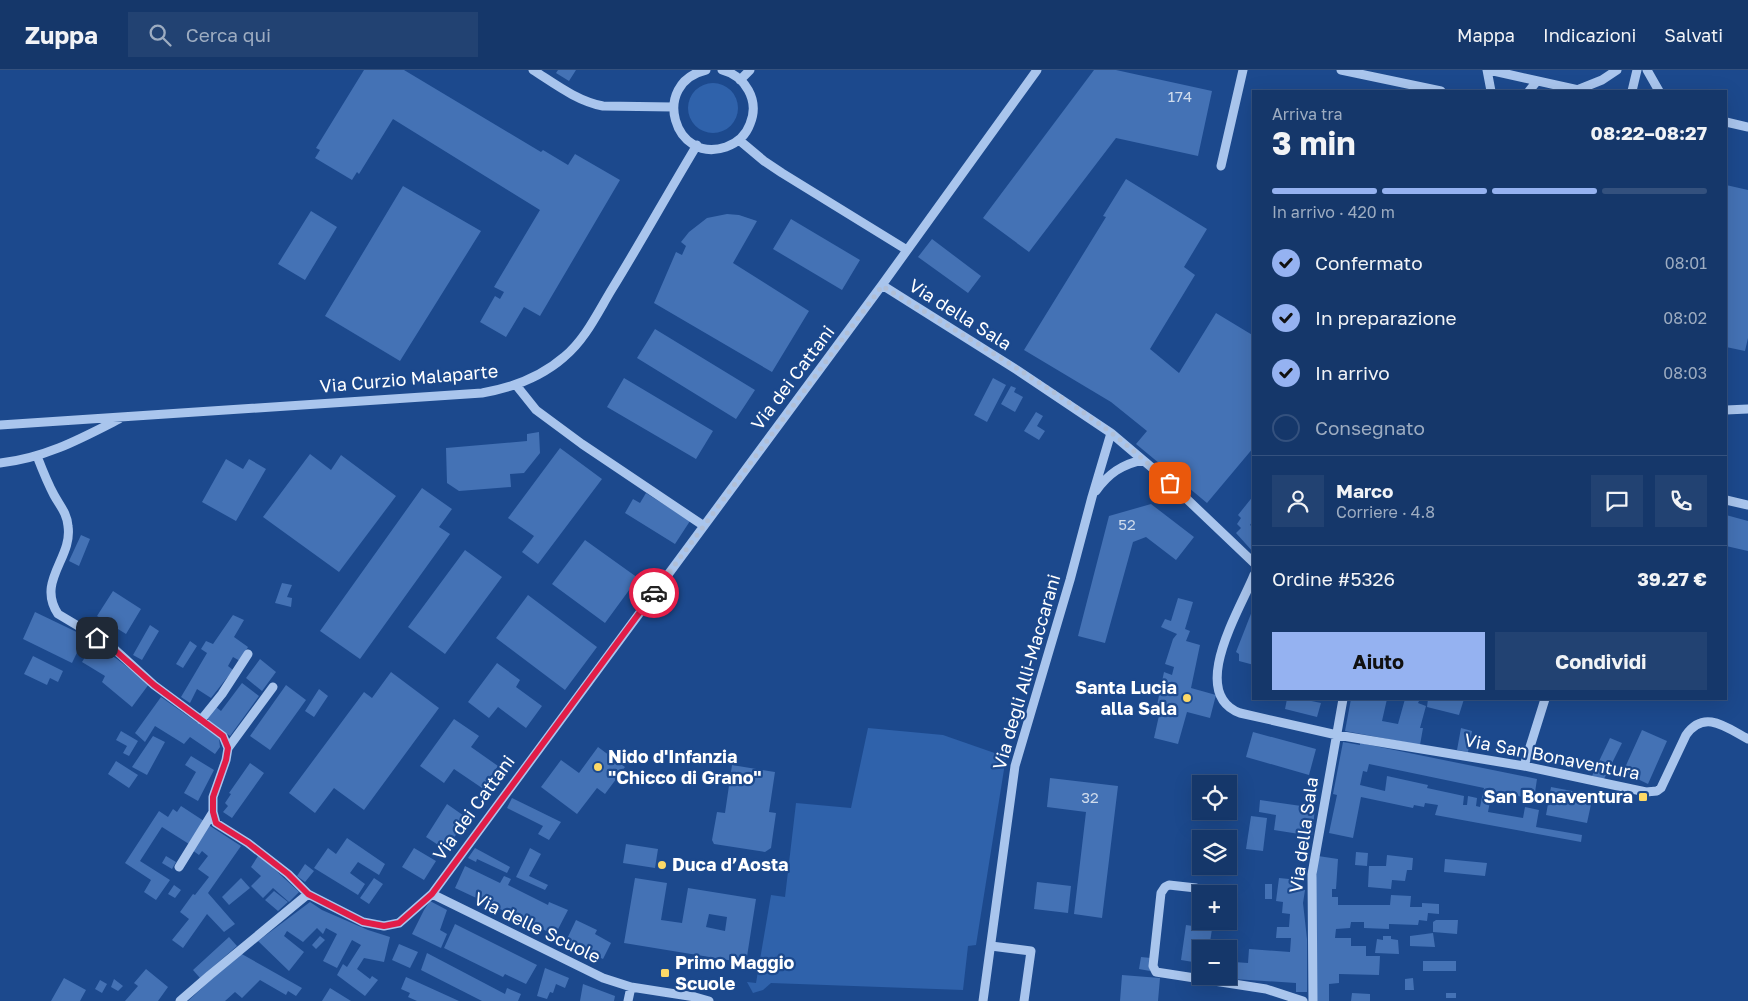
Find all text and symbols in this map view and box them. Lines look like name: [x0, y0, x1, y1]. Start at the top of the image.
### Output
search box: [128, 12, 478, 57]
text: Zuppa: [25, 20, 98, 49]
icon: search: [146, 21, 174, 49]
text: Cerca qui: [186, 23, 271, 46]
text: Mappa: [1457, 24, 1515, 46]
text: Indicazioni: [1543, 24, 1636, 46]
text: Salvati: [1664, 24, 1723, 46]
house number: 174: [1168, 87, 1192, 105]
text: Arriva tra: [1272, 104, 1343, 124]
text: 08:22–08:27: [1591, 121, 1707, 144]
text: 3 min: [1272, 124, 1356, 162]
text: In arrivo · 420 m: [1272, 202, 1395, 222]
icon: check: [1272, 249, 1300, 277]
text: Confermato: [1315, 251, 1423, 274]
text: 08:01: [1665, 253, 1707, 273]
street label: Via della Sala: [905, 274, 1016, 354]
icon: check: [1272, 304, 1300, 332]
text: In preparazione: [1315, 306, 1457, 329]
text: 08:02: [1663, 308, 1707, 328]
street label: Via dei Cattani: [746, 321, 839, 434]
street label: Via Curzio Malaparte: [319, 359, 499, 397]
icon: check: [1272, 359, 1300, 387]
text: In arrivo: [1315, 361, 1390, 384]
text: 08:03: [1663, 363, 1707, 383]
text: Consegnato: [1315, 416, 1425, 439]
pin: [1149, 462, 1191, 504]
icon: bag: [1156, 469, 1184, 497]
button: person: [1272, 475, 1324, 527]
button: chat: [1591, 475, 1643, 527]
button: phone: [1655, 475, 1707, 527]
text: Marco: [1336, 479, 1393, 502]
text: Corriere · 4.8: [1336, 502, 1435, 522]
house number: 52: [1118, 515, 1136, 533]
text: Ordine #5326: [1272, 567, 1395, 590]
text: 39.27 €: [1637, 567, 1707, 590]
courier: [629, 568, 679, 618]
street label: Via degli Alli-Maccarani: [988, 571, 1065, 772]
icon: car: [640, 579, 668, 607]
pin: [76, 617, 118, 659]
icon: home: [83, 624, 111, 652]
button: Aiuto: [1272, 632, 1485, 690]
button: Condividi: [1495, 632, 1707, 690]
place label: Santa Lucia alla Sala: [1075, 676, 1177, 719]
marker: Santa Lucia alla Sala: [1181, 692, 1193, 704]
street label: Via San Bonaventura: [1462, 728, 1642, 784]
place label: Nido d'Infanzia "Chicco di Grano": [608, 745, 762, 788]
street label: Via dei Cattani: [428, 750, 519, 864]
marker: Nido d'Infanzia "Chicco di Grano": [592, 761, 604, 773]
map controls: [1192, 775, 1237, 985]
button: locate: [1192, 775, 1237, 820]
street label: Via della Sala: [1284, 775, 1322, 894]
place label: San Bonaventura: [1484, 785, 1633, 807]
house number: 32: [1081, 788, 1099, 806]
marker: San Bonaventura: [1637, 791, 1649, 803]
button: layers: [1192, 830, 1237, 875]
place label: Duca d’Aosta: [672, 853, 789, 875]
marker: Duca d’Aosta: [656, 859, 668, 871]
button: +: [1192, 885, 1237, 930]
street label: Via delle Scuole: [470, 887, 604, 967]
button: −: [1192, 940, 1237, 985]
place label: Primo Maggio Scuole: [675, 951, 795, 994]
marker: Primo Maggio Scuole: [659, 967, 671, 979]

